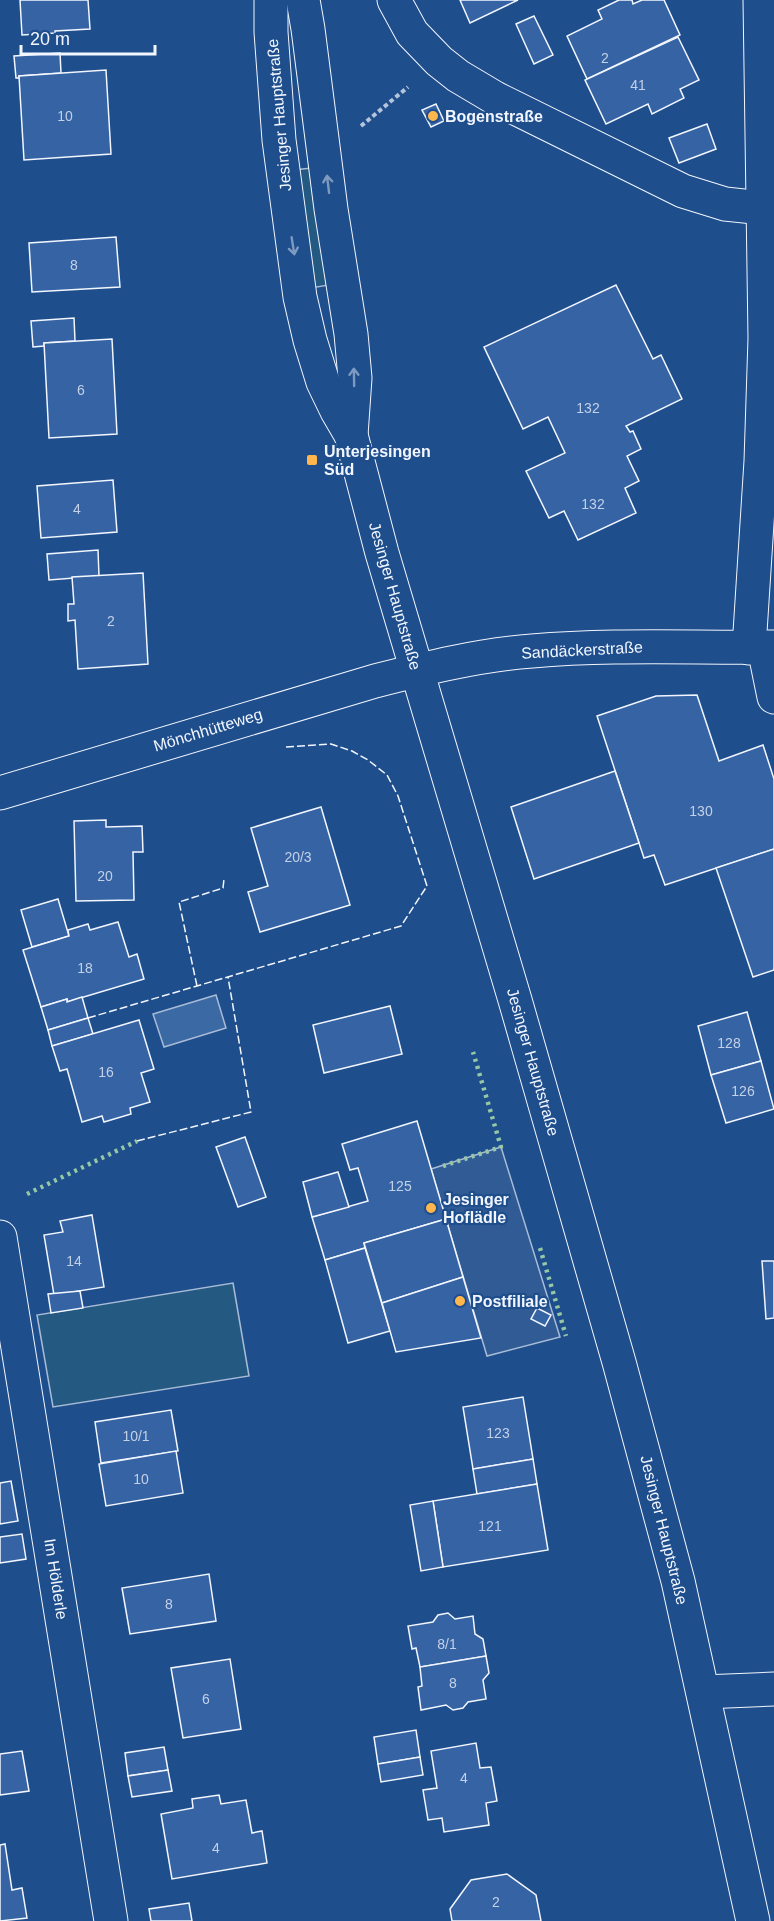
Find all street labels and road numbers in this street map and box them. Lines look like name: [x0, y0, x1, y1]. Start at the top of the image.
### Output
street label: Jesinger Hauptstraße: [264, 38, 294, 192]
street label: Jesinger Hauptstraße: [366, 520, 424, 672]
street label: Sandäckerstraße: [521, 638, 643, 662]
street label: Mönchhütteweg: [151, 705, 265, 755]
street label: Jesinger Hauptstraße: [504, 986, 562, 1138]
street label: Jesinger Hauptstraße: [637, 1454, 691, 1606]
street label: Im Hölderle: [41, 1537, 71, 1621]

